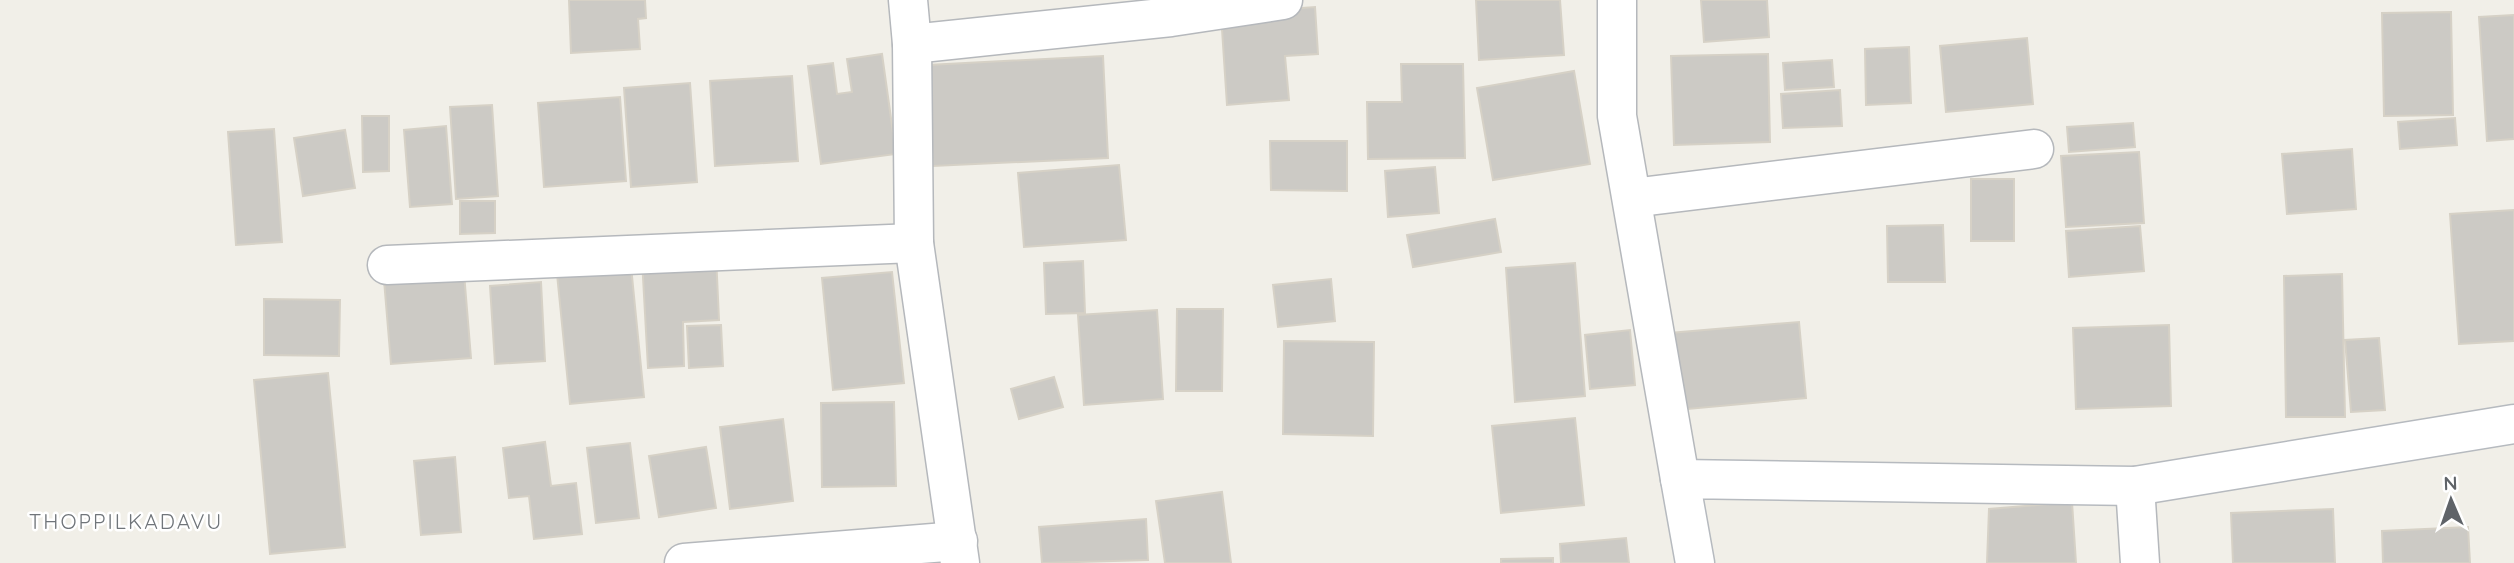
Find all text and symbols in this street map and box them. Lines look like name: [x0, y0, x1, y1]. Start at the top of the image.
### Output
north arrow: [2416, 465, 2486, 535]
text: N: [2443, 471, 2458, 495]
district label: THOPPILKADAVU: [29, 508, 223, 534]

